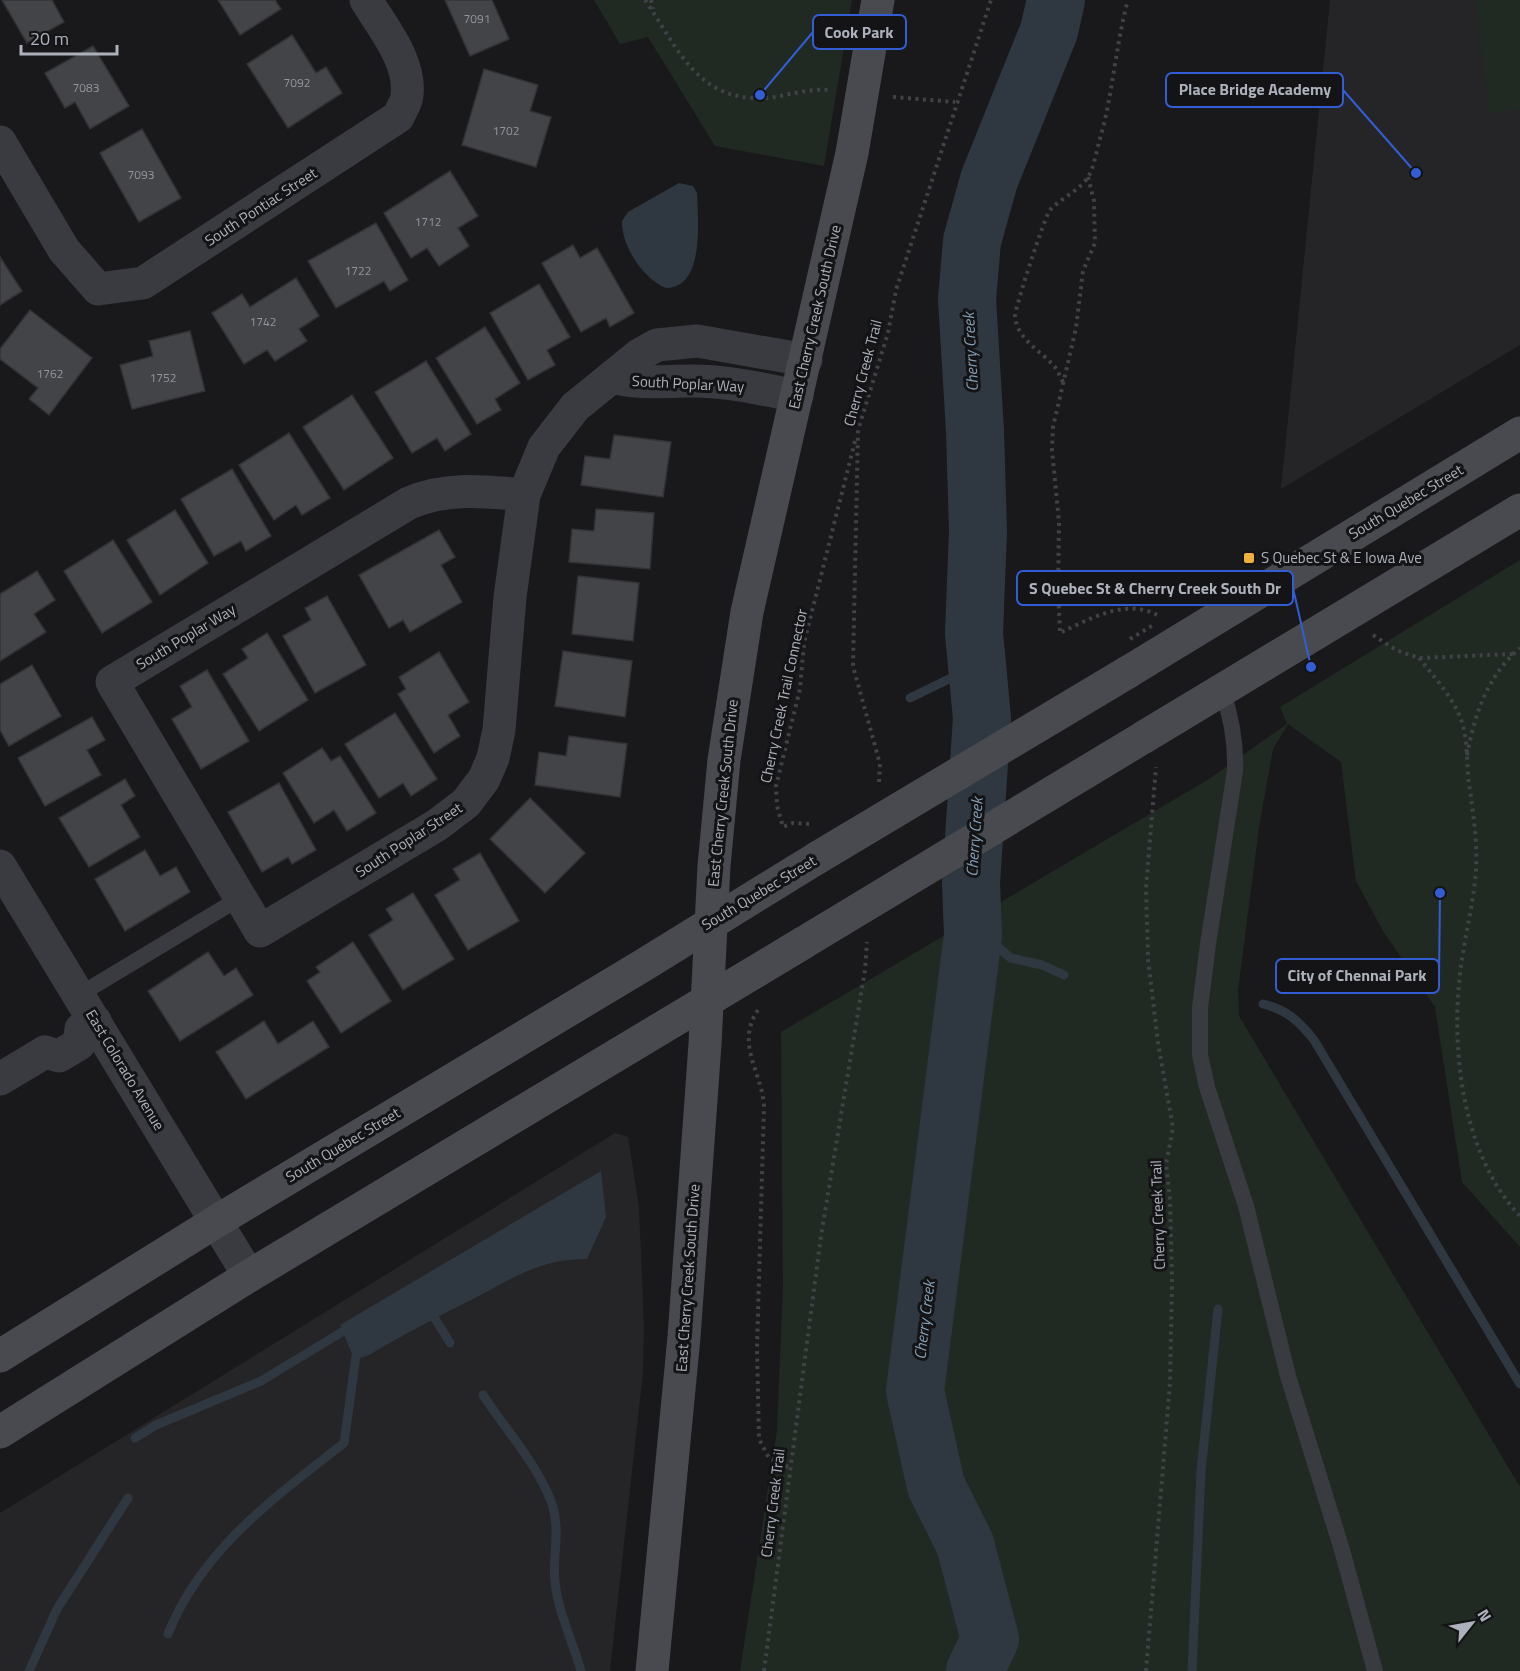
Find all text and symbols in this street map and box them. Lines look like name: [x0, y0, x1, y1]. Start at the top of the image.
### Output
house number: 7091: [464, 9, 490, 28]
callout: Cook Park: [813, 15, 906, 49]
scale bar: [21, 18, 117, 56]
text: Cook Park: [824, 20, 894, 44]
text: 20 m: [30, 25, 69, 52]
house number: 7092: [284, 73, 310, 92]
callout: Place Bridge Academy: [1166, 73, 1343, 107]
text: Place Bridge Academy: [1179, 77, 1331, 101]
house number: 7083: [73, 78, 99, 97]
house number: 1702: [493, 121, 519, 140]
street label: South Pontiac Street: [200, 161, 322, 252]
house number: 7093: [128, 165, 154, 184]
house number: 1712: [415, 212, 441, 231]
street label: East Cherry Creek South Drive: [782, 223, 847, 411]
house number: 1722: [345, 261, 371, 280]
water label: Cherry Creek: [956, 310, 984, 392]
house number: 1742: [250, 312, 276, 331]
street label: Cherry Creek Trail: [837, 317, 888, 429]
house number: 1762: [37, 364, 63, 383]
house number: 1752: [150, 368, 176, 387]
street label: South Poplar Way: [631, 369, 745, 398]
street label: South Quebec Street: [1344, 458, 1468, 545]
place label: S Quebec St & E Iowa Ave: [1261, 546, 1422, 569]
marker: S Quebec St & E Iowa Ave: [1242, 551, 1256, 565]
callout: S Quebec St & Cherry Creek South Dr: [1017, 571, 1293, 605]
text: S Quebec St & Cherry Creek South Dr: [1029, 576, 1281, 600]
street label: South Poplar Way: [132, 598, 240, 675]
street label: Cherry Creek Trail Connector: [754, 607, 813, 785]
street label: East Cherry Creek South Drive: [701, 698, 744, 888]
water label: Cherry Creek: [959, 795, 989, 877]
street label: South Poplar Street: [351, 796, 467, 883]
street label: South Quebec Street: [697, 849, 821, 936]
callout: City of Chennai Park: [1276, 959, 1439, 993]
text: City of Chennai Park: [1288, 963, 1427, 987]
street label: East Colorado Avenue: [80, 1005, 171, 1135]
street label: South Quebec Street: [281, 1101, 405, 1188]
street label: Cherry Creek Trail: [1144, 1160, 1171, 1270]
street label: East Cherry Creek South Drive: [669, 1183, 706, 1373]
water label: Cherry Creek: [907, 1277, 941, 1361]
street label: Cherry Creek Trail: [754, 1447, 791, 1559]
north arrow: [1442, 1593, 1502, 1653]
text: N: [1472, 1604, 1498, 1626]

